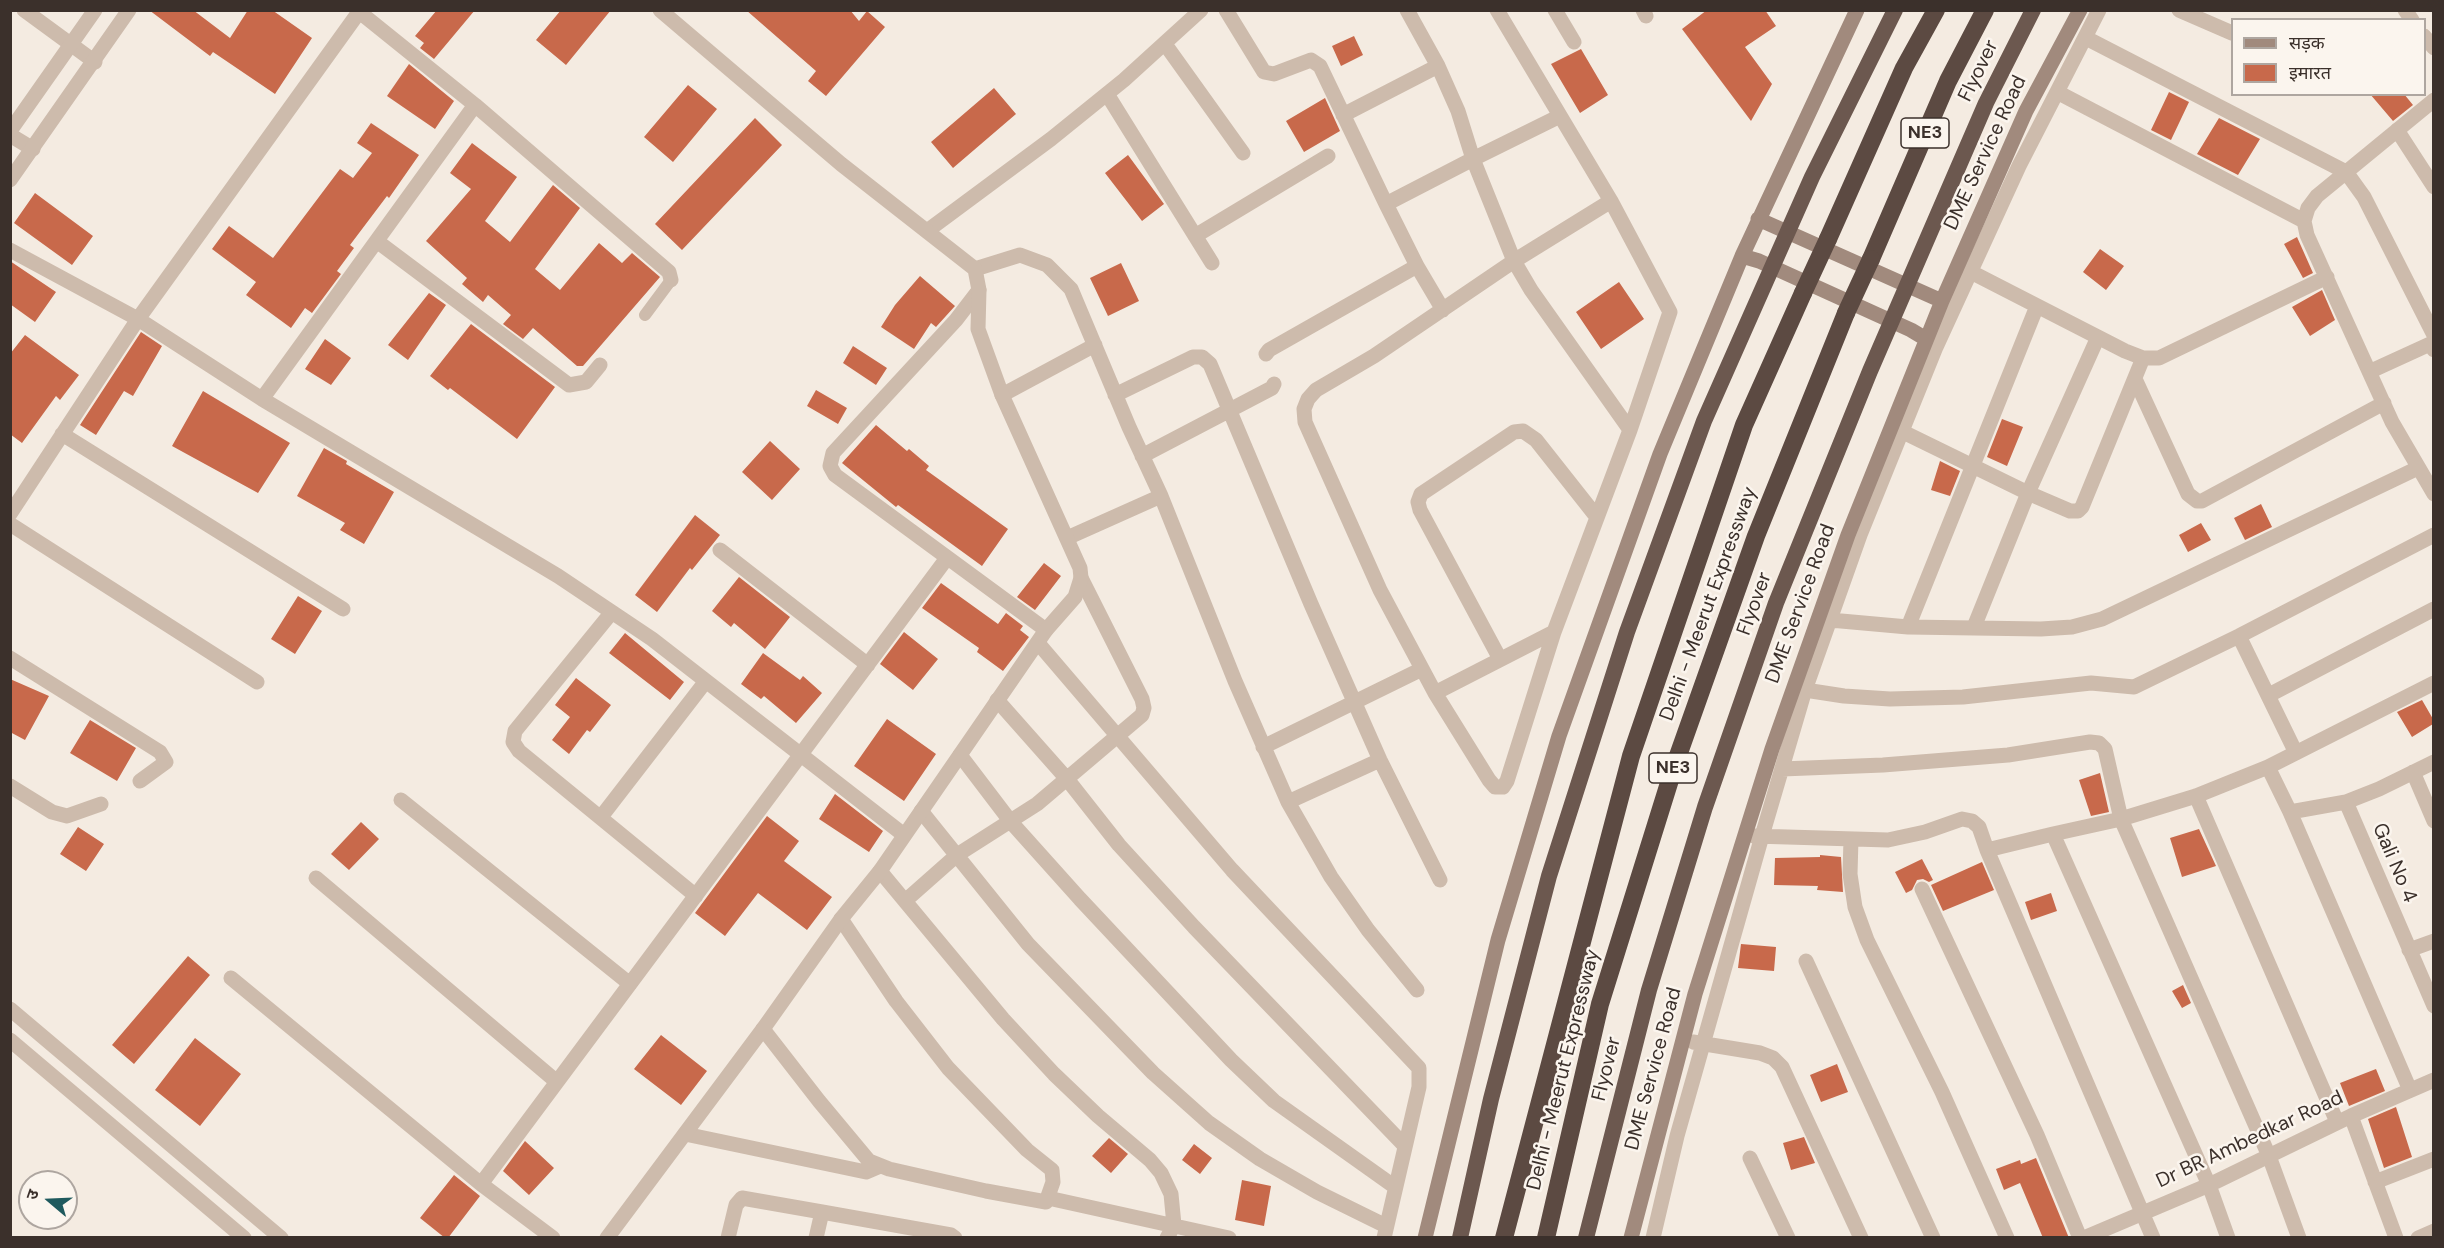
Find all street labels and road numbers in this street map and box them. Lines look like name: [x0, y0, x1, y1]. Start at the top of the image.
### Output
street label: Flyover: [1954, 36, 2004, 106]
street label: DME Service Road: [1940, 72, 2032, 234]
road number: NE3: [1901, 118, 1949, 148]
street label: Delhi - Meerut Expressway: [1655, 484, 1763, 724]
street label: DME Service Road: [1761, 521, 1841, 687]
street label: Flyover: [1733, 569, 1777, 639]
road number: NE3: [1649, 753, 1697, 783]
street label: Gali No 4: [2367, 820, 2421, 906]
street label: Delhi - Meerut Expressway: [1522, 947, 1606, 1193]
street label: DME Service Road: [1621, 985, 1687, 1153]
street label: Flyover: [1587, 1034, 1627, 1104]
street label: Dr BR Ambedkar Road: [2153, 1086, 2347, 1194]

